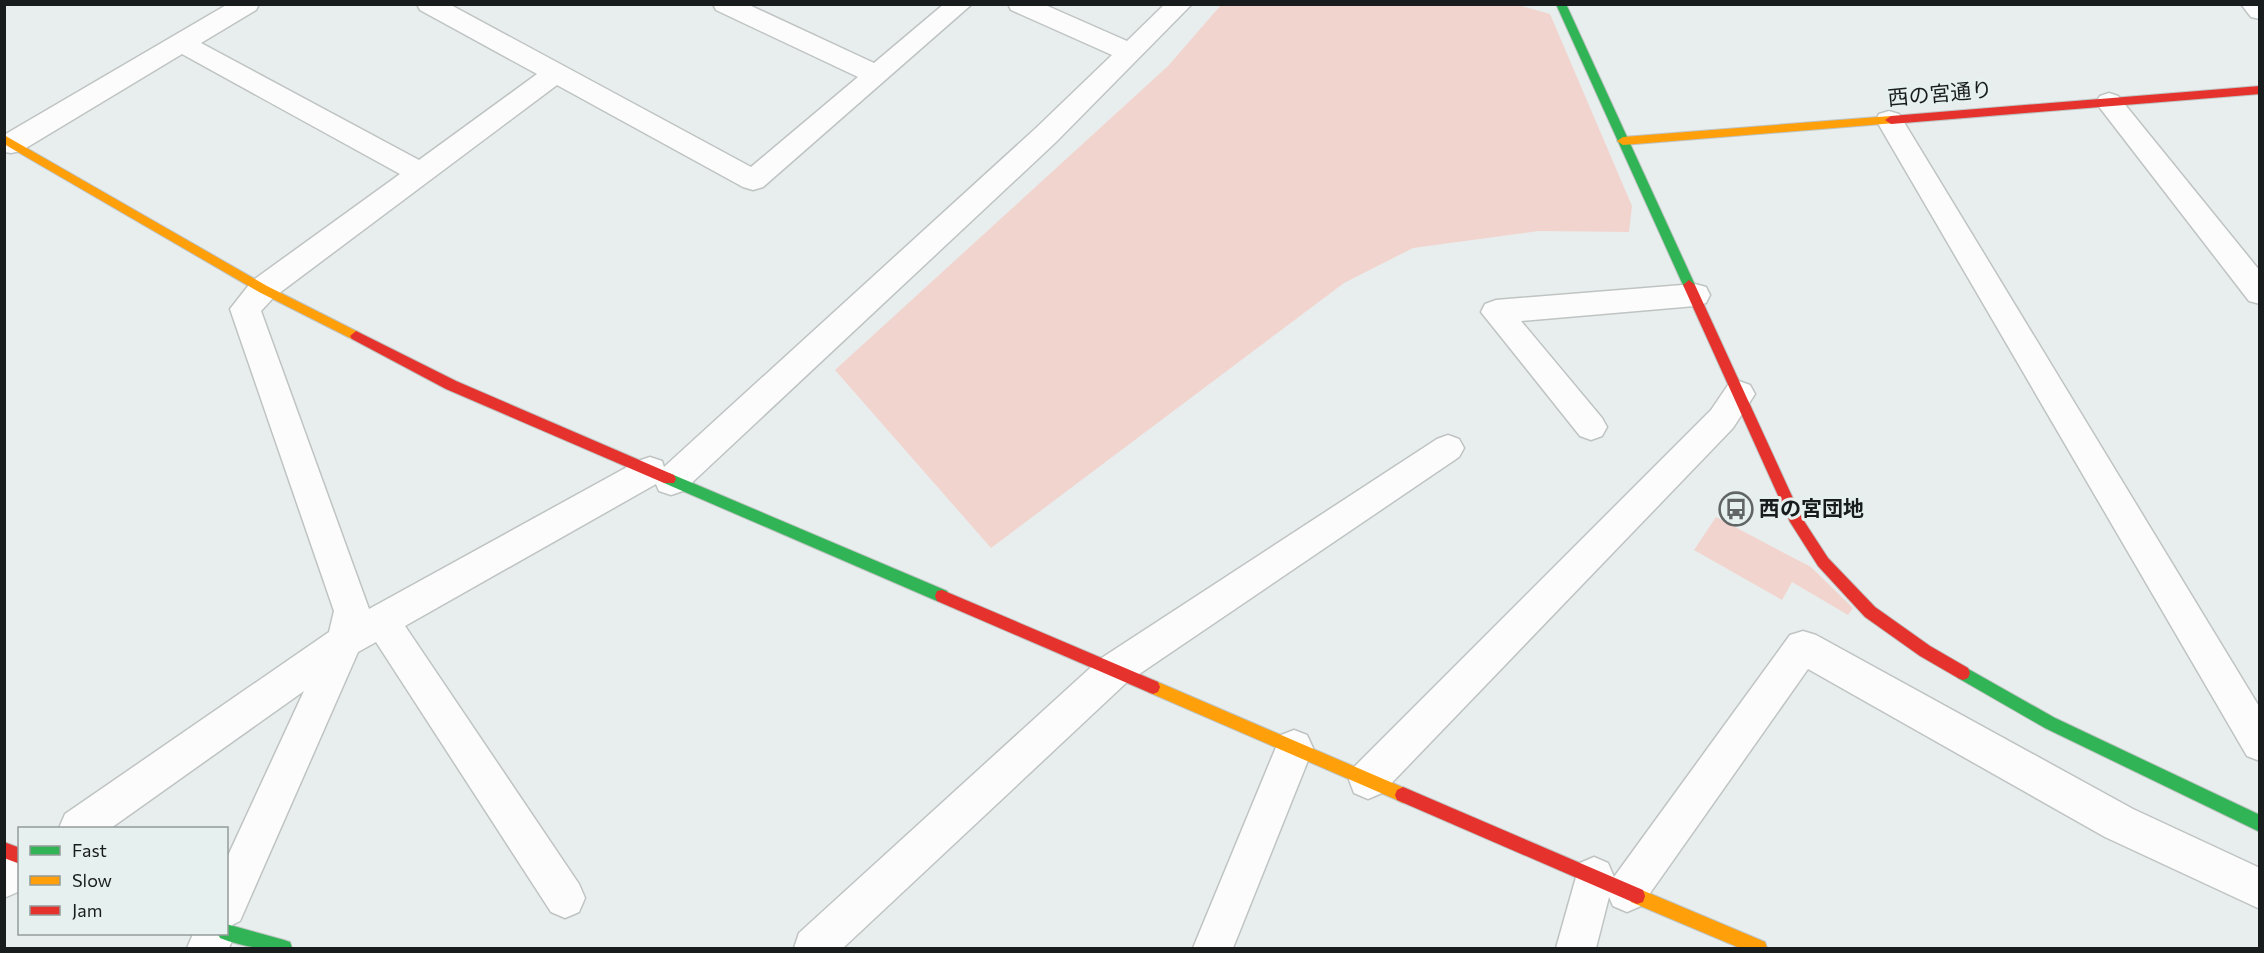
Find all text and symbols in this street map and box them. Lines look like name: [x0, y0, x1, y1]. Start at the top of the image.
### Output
street label: 西の宮通り: [1886, 75, 1993, 110]
bus stop icon: 西の宮団地: [1718, 491, 1754, 527]
place label: 西の宮団地: [1759, 495, 1864, 520]
legend: [18, 827, 228, 935]
text: Fast: [72, 839, 107, 861]
text: Slow: [72, 869, 112, 891]
text: Jam: [72, 899, 102, 921]

